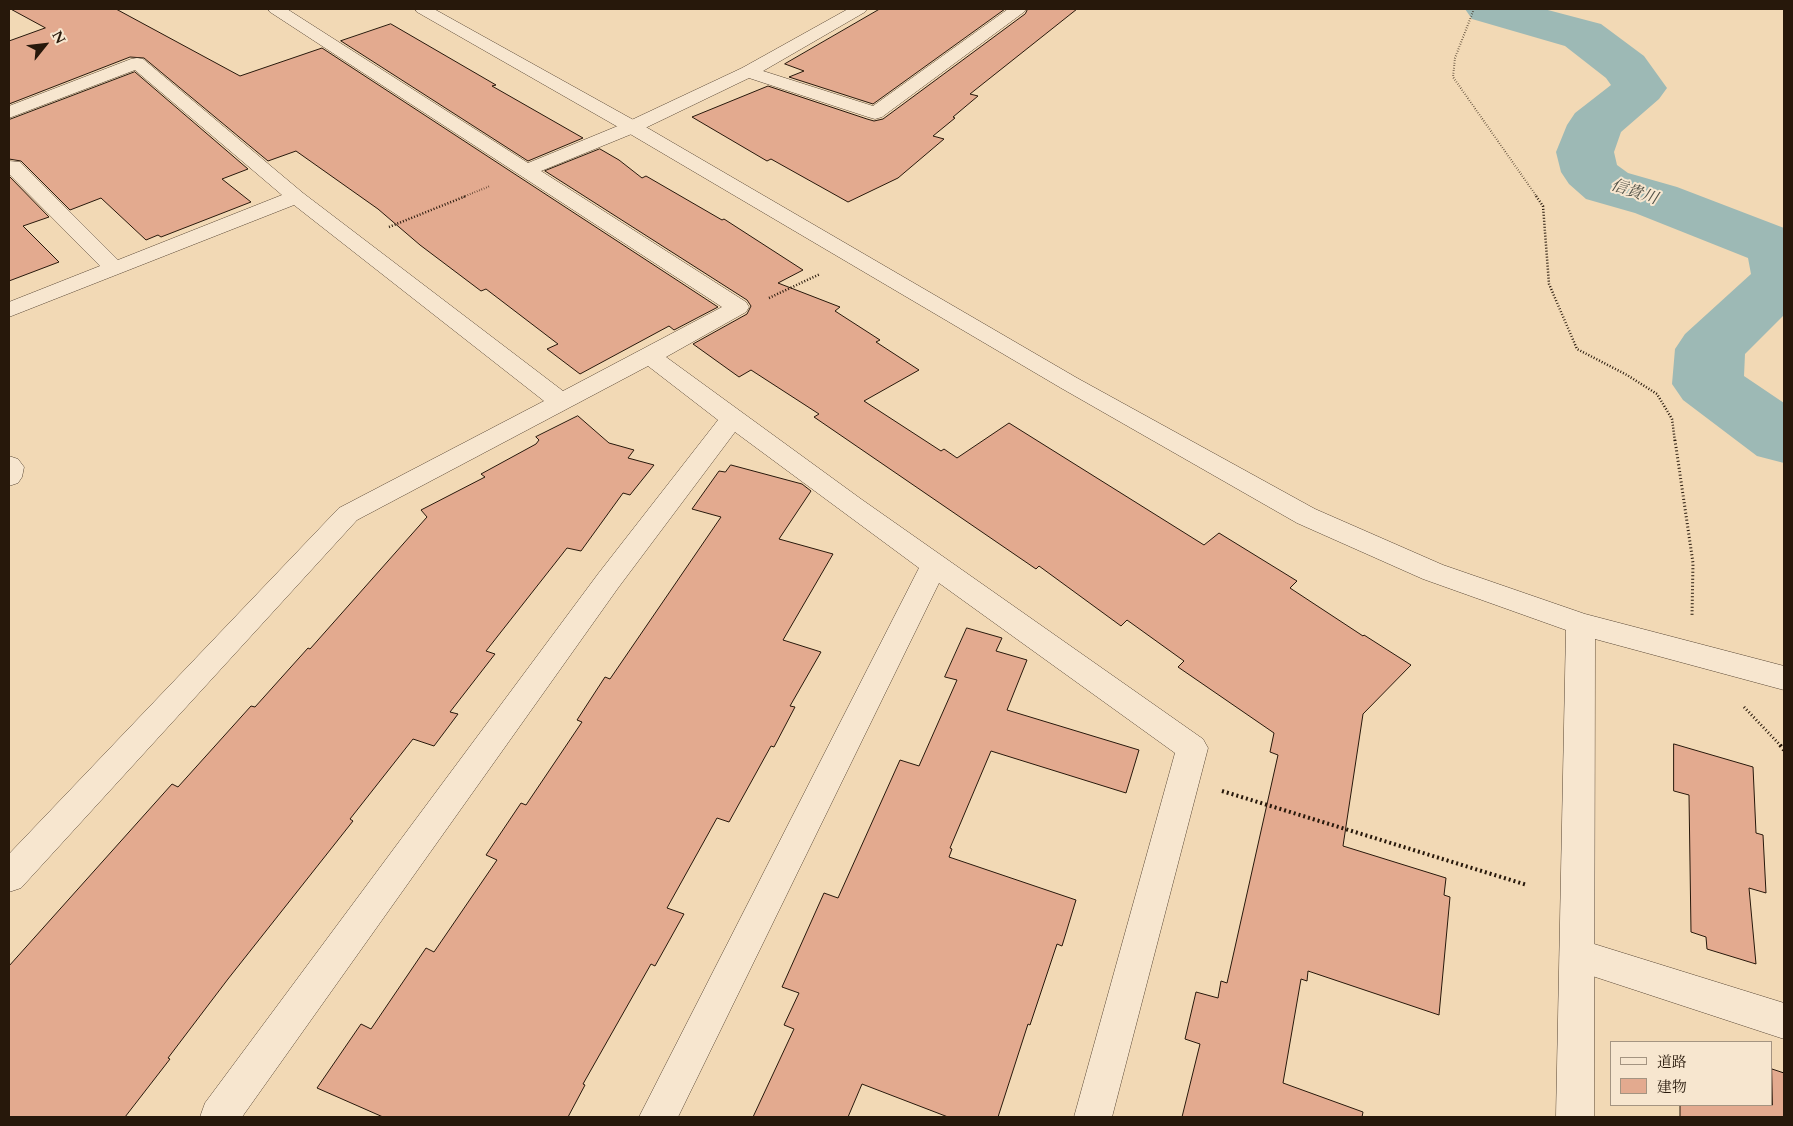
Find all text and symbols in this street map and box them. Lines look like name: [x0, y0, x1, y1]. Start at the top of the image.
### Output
north arrow: [20, 20, 70, 70]
text: N: [47, 28, 70, 47]
water label: 信貴川: [1608, 176, 1660, 210]
legend: [1610, 1041, 1773, 1106]
text: 道路: [1657, 1052, 1687, 1072]
text: 建物: [1657, 1077, 1687, 1097]

